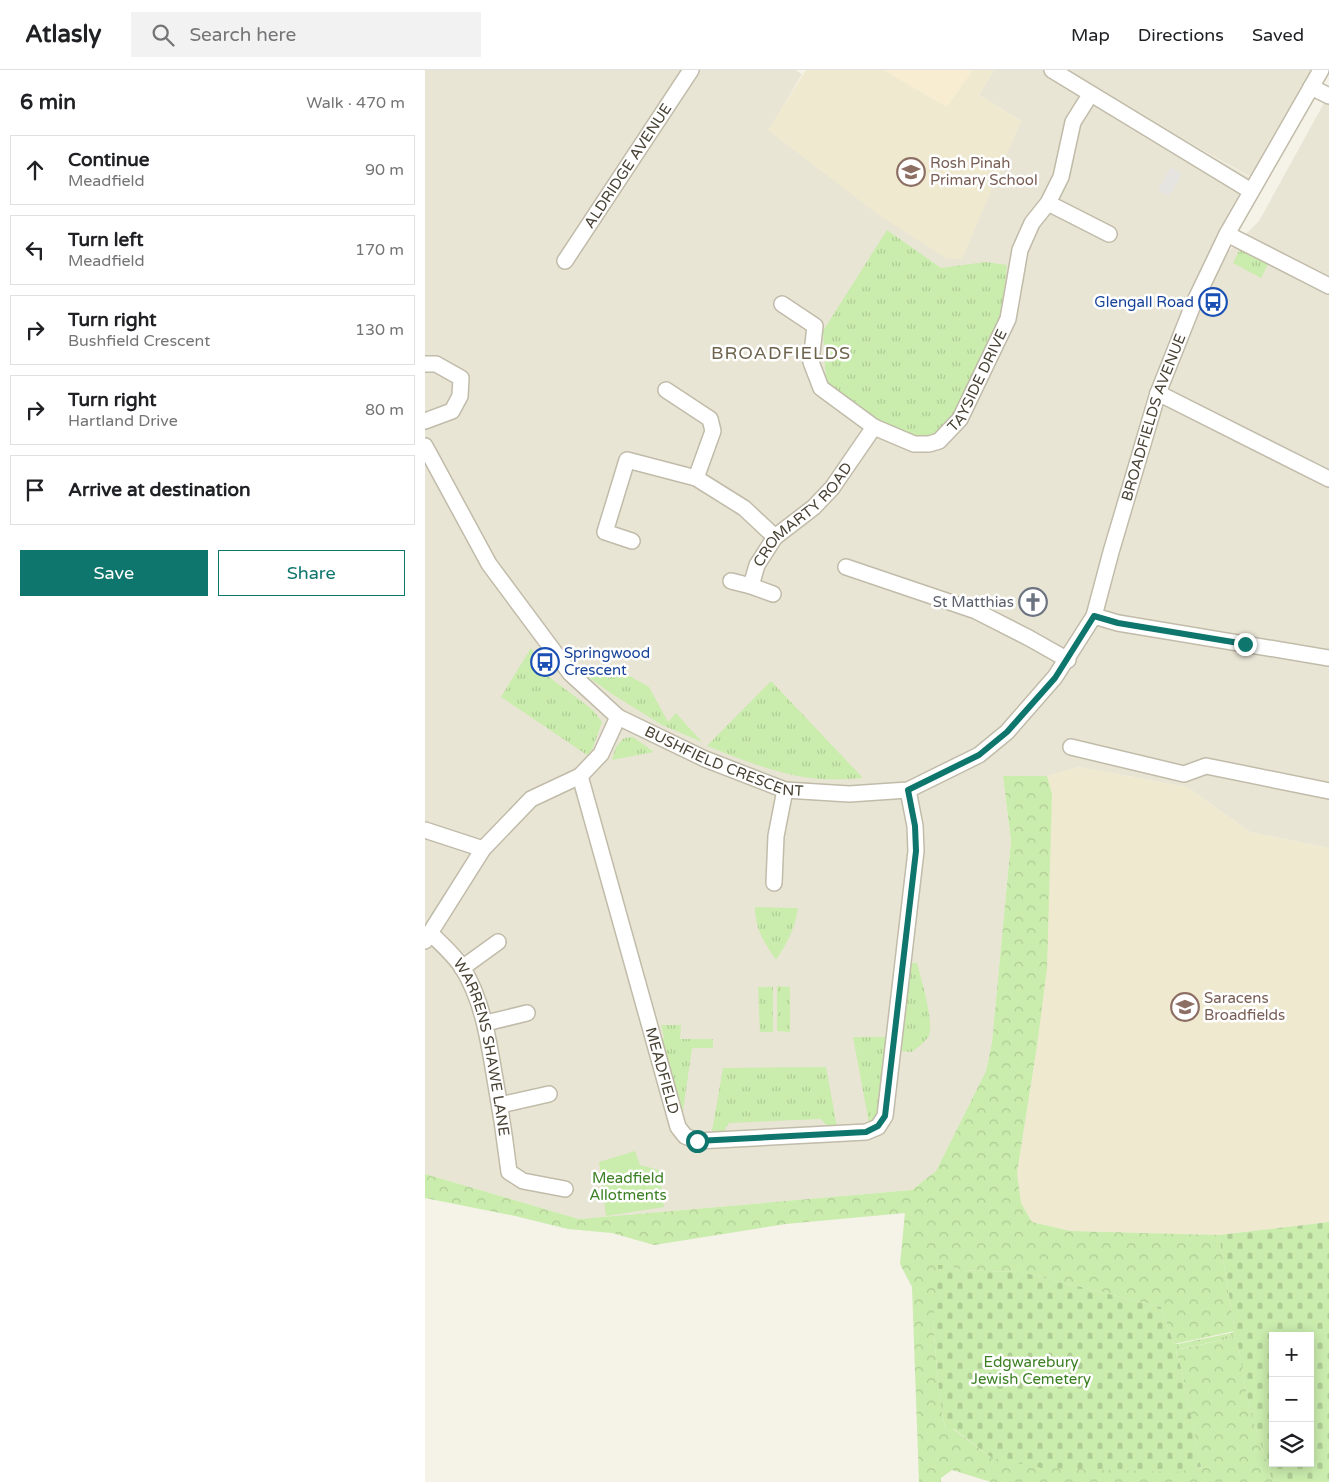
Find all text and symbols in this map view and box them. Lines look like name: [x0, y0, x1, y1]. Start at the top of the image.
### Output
search box: [131, 12, 481, 57]
text: Atlasly: [25, 20, 101, 49]
icon: search: [149, 21, 177, 49]
text: Search here: [189, 24, 296, 46]
text: Map: [1071, 24, 1110, 46]
text: Directions: [1138, 24, 1224, 46]
text: Saved: [1252, 24, 1304, 46]
text: 6 min: [20, 90, 76, 115]
text: Walk · 470 m: [306, 93, 405, 113]
street label: ALDRIDGE AVENUE: [580, 100, 675, 232]
text: Continue: [68, 149, 150, 171]
place label: Rosh Pinah Primary School: [930, 154, 1038, 189]
icon: ahead: [21, 156, 49, 184]
school or university icon: Rosh Pinah Primary School: [896, 157, 926, 187]
text: 90 m: [365, 160, 404, 180]
text: Meadfield: [68, 171, 145, 191]
text: Turn left: [68, 229, 144, 251]
icon: left: [21, 236, 49, 264]
text: 170 m: [355, 240, 404, 260]
text: Meadfield: [68, 251, 145, 271]
bus stop icon: Glengall Road: [1198, 287, 1228, 317]
place label: Glengall Road: [1094, 293, 1194, 311]
text: Turn right: [68, 309, 156, 331]
icon: right: [21, 316, 49, 344]
text: 130 m: [355, 320, 404, 340]
street label: TAYSIDE DRIVE: [944, 326, 1011, 435]
text: Bushfield Crescent: [68, 331, 210, 351]
street label: BROADFIELDS AVENUE: [1118, 331, 1190, 503]
district label: BROADFIELDS: [711, 342, 851, 364]
text: Turn right: [68, 389, 156, 411]
icon: right: [21, 396, 49, 424]
text: 80 m: [365, 400, 404, 420]
text: Hartland Drive: [68, 411, 178, 431]
street label: CROMARTY ROAD: [749, 459, 856, 570]
icon: arrive: [21, 476, 49, 504]
text: Arrive at destination: [68, 479, 251, 501]
button: Save: [20, 550, 208, 596]
button: Share: [218, 550, 405, 596]
church icon: St Matthias: [1018, 587, 1048, 617]
place label: St Matthias: [933, 593, 1014, 611]
route end: [1234, 633, 1257, 656]
place label: Springwood Crescent: [564, 644, 650, 679]
bus stop icon: Springwood Crescent: [530, 647, 560, 677]
street label: BUSHFIELD CRESCENT: [642, 722, 804, 800]
street label: WARRENS SHAWE LANE: [450, 955, 513, 1137]
place label: Saracens Broadfields: [1204, 989, 1285, 1024]
school or university icon: Saracens Broadfields: [1170, 992, 1200, 1022]
street label: MEADFIELD: [642, 1025, 683, 1116]
route start: [686, 1130, 709, 1153]
park label: Meadfield Allotments: [589, 1169, 667, 1204]
map controls: [1269, 1332, 1314, 1467]
button: +: [1269, 1332, 1314, 1377]
park label: Edgwarebury Jewish Cemetery: [971, 1353, 1091, 1388]
button: −: [1269, 1377, 1314, 1422]
button: layers: [1269, 1422, 1314, 1467]

